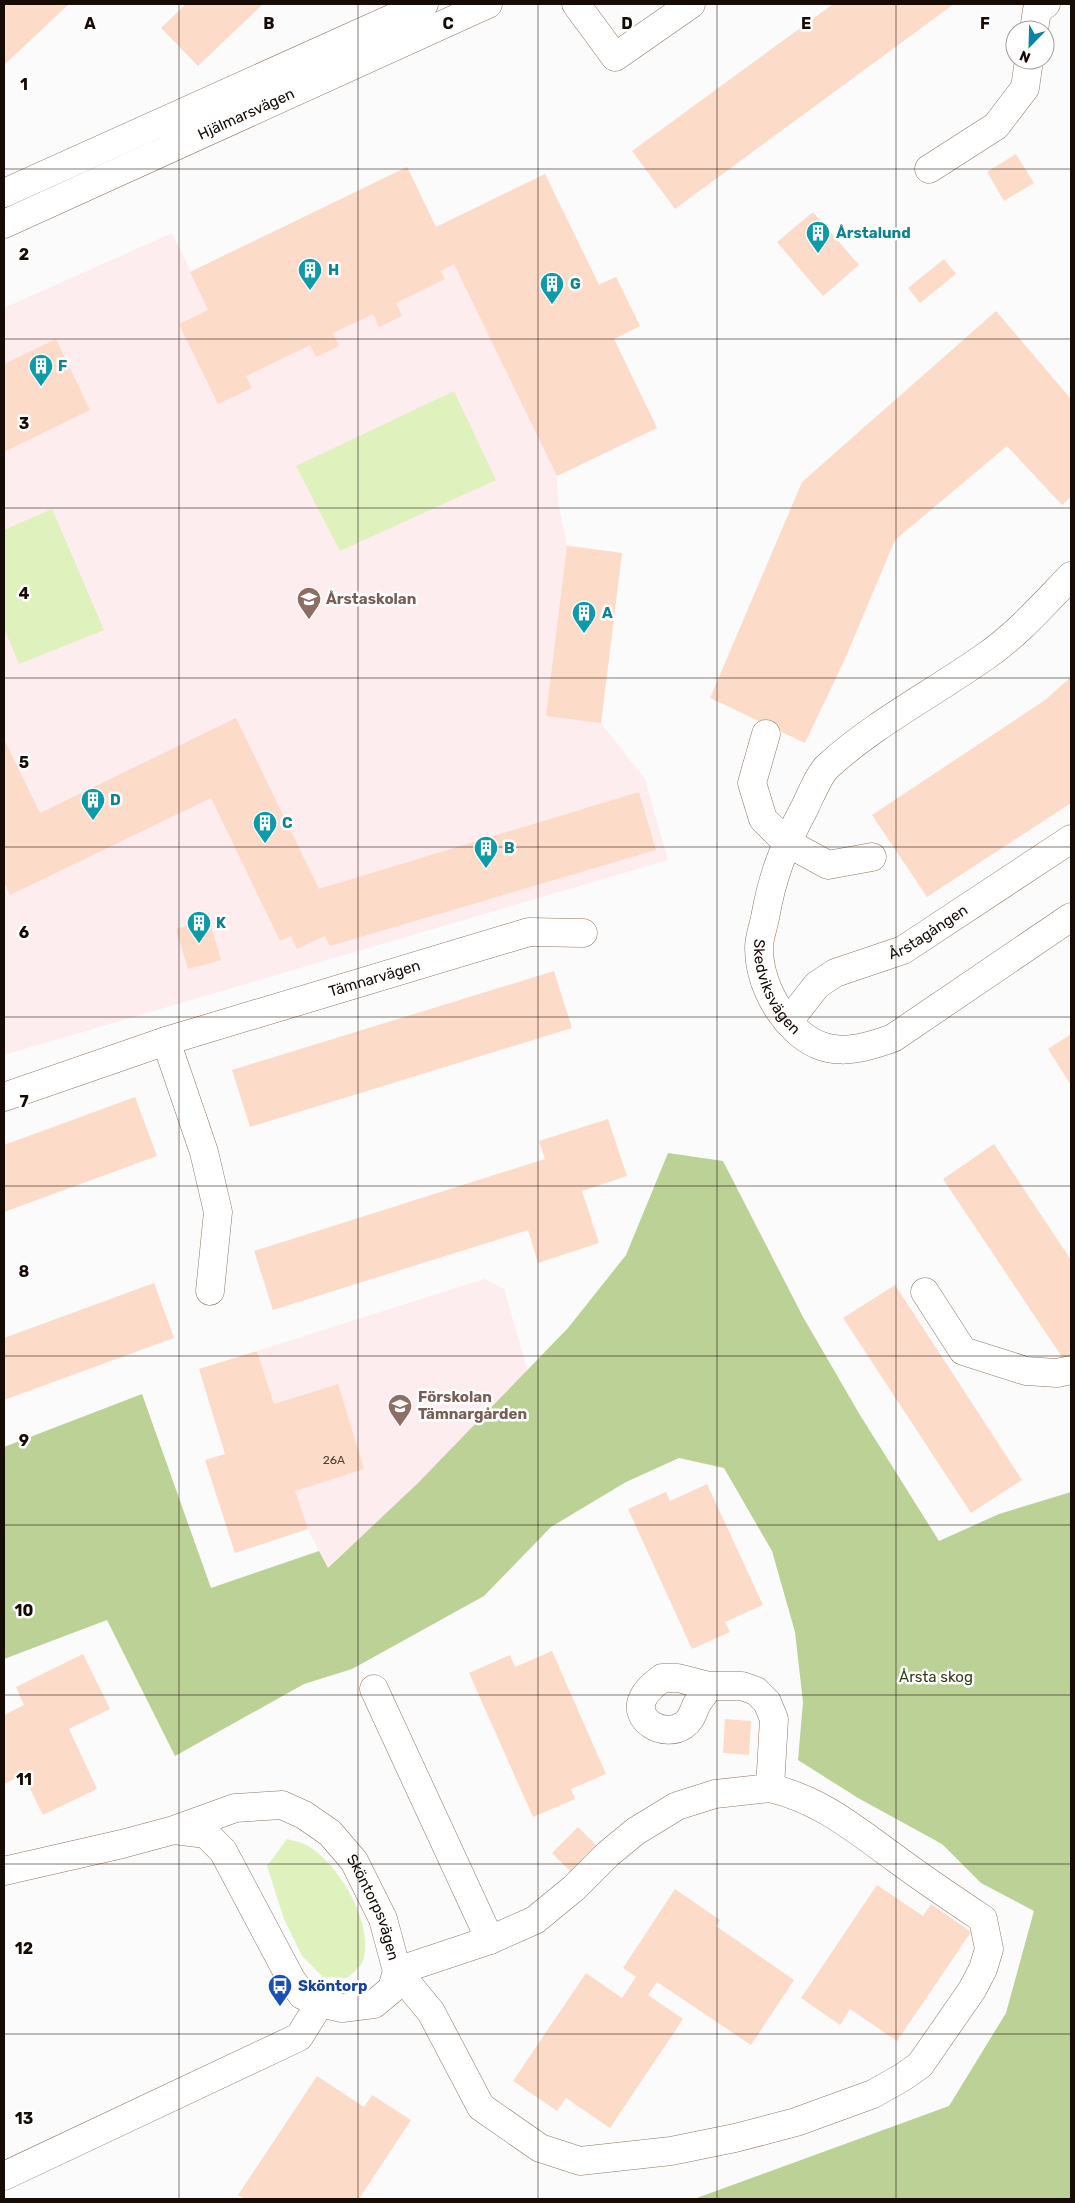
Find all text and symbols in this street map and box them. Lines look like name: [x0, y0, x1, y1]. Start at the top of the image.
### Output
text: A: [84, 14, 96, 33]
text: B: [263, 14, 275, 33]
text: C: [442, 14, 454, 33]
text: D: [621, 14, 633, 33]
text: E: [801, 14, 811, 33]
text: F: [980, 14, 990, 33]
north arrow: [1005, 20, 1055, 70]
text: N: [1017, 47, 1033, 66]
text: 1: [20, 75, 28, 94]
street label: Hjälmarsvägen: [195, 84, 297, 144]
building icon: Årstalund: [805, 220, 831, 254]
place label: Årstalund: [836, 224, 911, 242]
text: 2: [19, 245, 29, 264]
building icon: H: [297, 257, 323, 291]
place label: H: [328, 261, 339, 279]
building icon: G: [539, 271, 565, 305]
place label: G: [570, 275, 581, 293]
building icon: F: [28, 353, 54, 387]
place label: F: [58, 357, 67, 375]
text: 3: [19, 414, 29, 433]
text: 4: [19, 584, 30, 603]
school or university icon: Årstaskolan: [296, 586, 322, 620]
place label: Årstaskolan: [326, 590, 416, 608]
building icon: A: [571, 600, 597, 634]
place label: A: [602, 604, 613, 622]
text: 5: [19, 753, 29, 772]
building icon: D: [80, 787, 106, 821]
place label: D: [110, 791, 121, 809]
building icon: C: [252, 810, 278, 844]
place label: C: [282, 814, 293, 832]
building icon: B: [473, 835, 499, 869]
place label: B: [504, 839, 515, 857]
street label: Årstagången: [886, 901, 971, 963]
building icon: K: [186, 910, 212, 944]
place label: K: [216, 914, 226, 932]
text: 6: [19, 923, 29, 942]
street label: Skedviksvägen: [750, 938, 804, 1038]
street label: Tämnarvägen: [326, 956, 422, 1001]
text: 7: [19, 1092, 29, 1111]
text: 8: [19, 1262, 30, 1281]
place label: Förskolan Tämnargården: [418, 1388, 527, 1423]
school or university icon: Förskolan Tämnargården: [387, 1393, 413, 1427]
text: 9: [19, 1431, 29, 1450]
house number: 26A: [323, 1453, 345, 1467]
text: 10: [15, 1601, 34, 1620]
park label: Årsta skog: [899, 1668, 973, 1686]
text: 11: [16, 1770, 32, 1789]
street label: Sköntorpsvägen: [343, 1850, 403, 1962]
text: 12: [15, 1939, 33, 1958]
bus stop icon: Sköntorp: [267, 1973, 293, 2007]
place label: Sköntorp: [298, 1977, 368, 1995]
text: 13: [15, 2109, 33, 2128]

